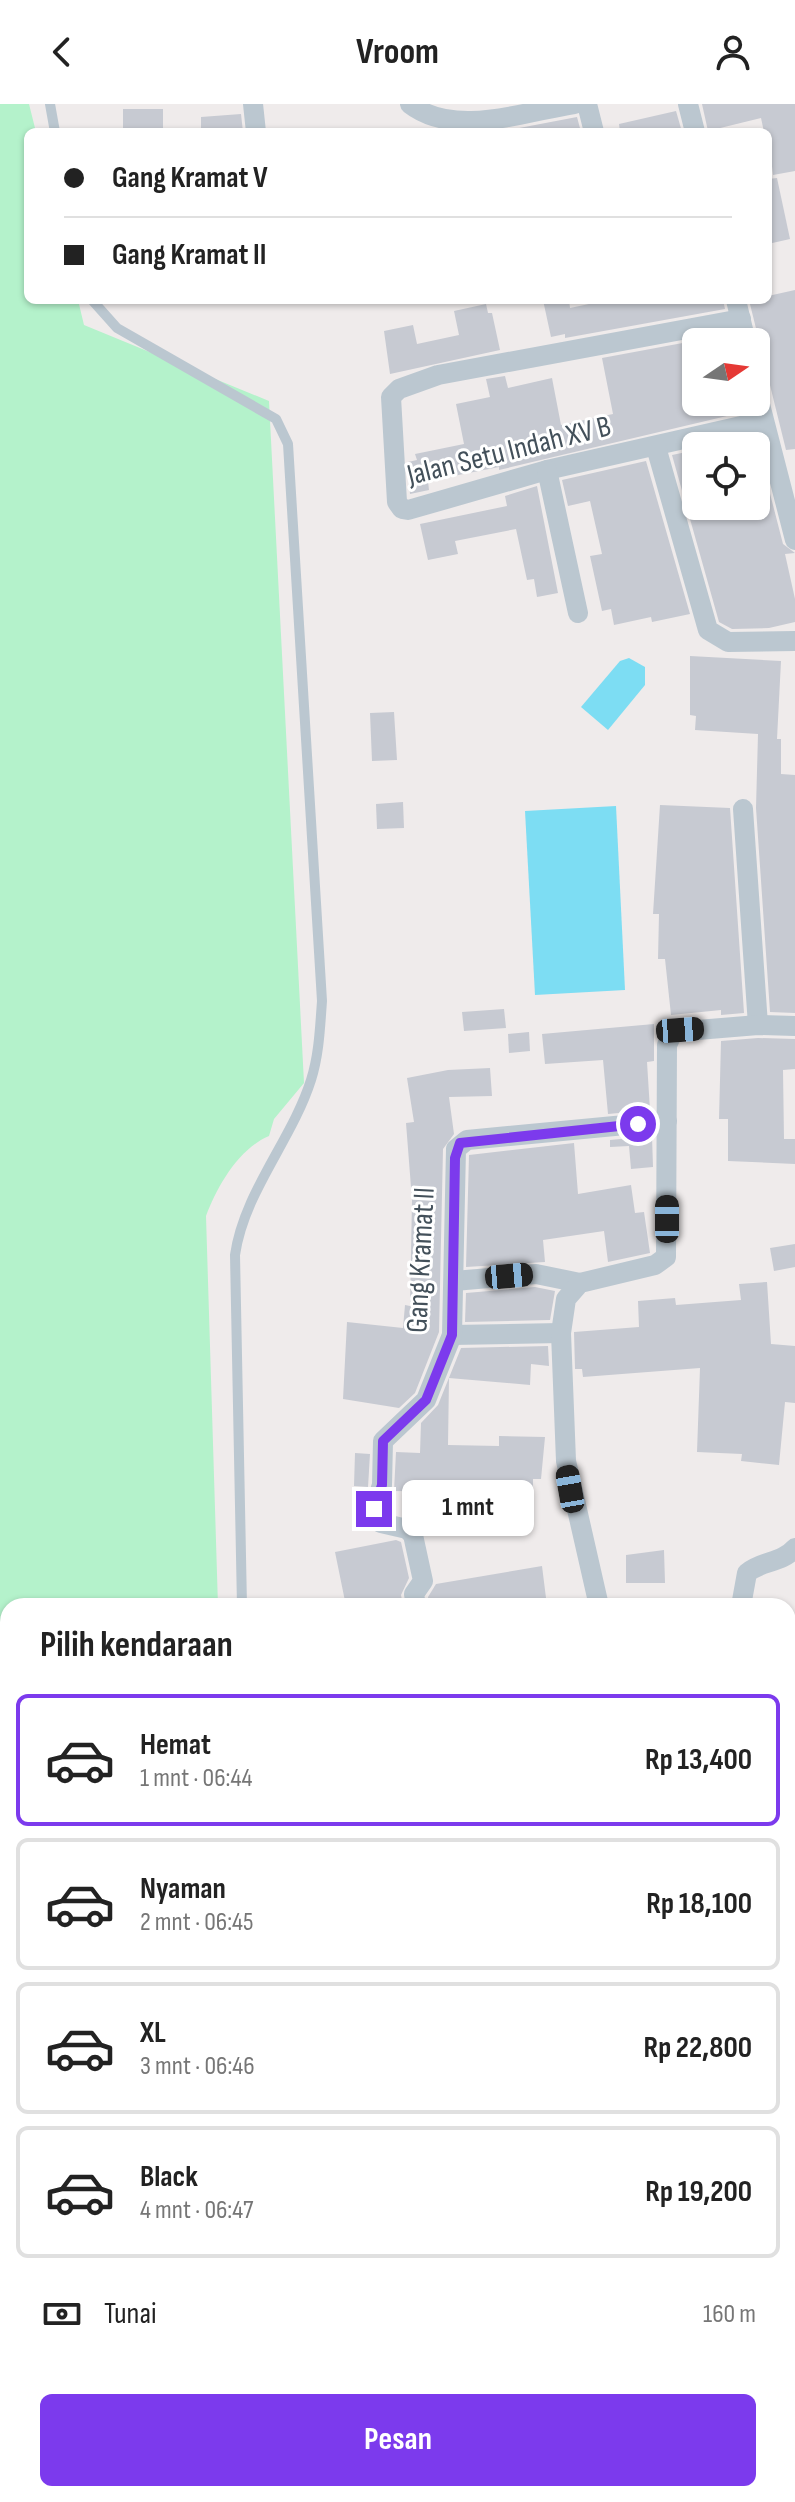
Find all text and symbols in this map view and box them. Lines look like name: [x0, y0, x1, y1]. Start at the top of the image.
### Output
icon: back: [40, 30, 84, 74]
icon: person: [711, 30, 755, 74]
text: Vroom: [356, 31, 439, 74]
text: Gang Kramat V: [112, 160, 268, 196]
text: Gang Kramat II: [112, 237, 266, 273]
north arrow: [682, 328, 770, 416]
map controls: [682, 328, 770, 520]
street label: Jalan Setu Indah XV B: [402, 408, 615, 494]
button: locate: [682, 432, 770, 520]
car: [655, 1016, 705, 1044]
route start: [620, 1106, 656, 1142]
street label: Gang Kramat II: [399, 1186, 443, 1334]
car: [655, 1195, 679, 1243]
car: [484, 1262, 534, 1290]
car: [554, 1463, 586, 1515]
callout: 1 mnt: [402, 1481, 534, 1537]
route end: [356, 1491, 392, 1527]
text: 1 mnt: [442, 1492, 494, 1523]
text: Pilih kendaraan: [40, 1624, 233, 1667]
icon: car: [44, 1724, 116, 1796]
text: Hemat: [140, 1727, 211, 1763]
text: Rp 13,400: [645, 1742, 752, 1778]
text: 1 mnt · 06:44: [140, 1763, 252, 1794]
icon: car: [44, 1868, 116, 1940]
text: Nyaman: [140, 1871, 226, 1907]
text: Rp 18,100: [646, 1886, 752, 1922]
text: 2 mnt · 06:45: [140, 1907, 254, 1938]
icon: car: [44, 2012, 116, 2084]
text: XL: [140, 2015, 166, 2051]
text: Rp 22,800: [643, 2030, 752, 2066]
text: 3 mnt · 06:46: [140, 2051, 255, 2082]
icon: car: [44, 2156, 116, 2228]
text: Black: [140, 2159, 198, 2195]
text: Rp 19,200: [645, 2174, 752, 2210]
text: 4 mnt · 06:47: [140, 2195, 253, 2226]
icon: cash: [40, 2292, 84, 2336]
text: Tunai: [104, 2296, 157, 2332]
text: 160 m: [703, 2299, 756, 2330]
button: Pesan: [40, 2394, 756, 2486]

